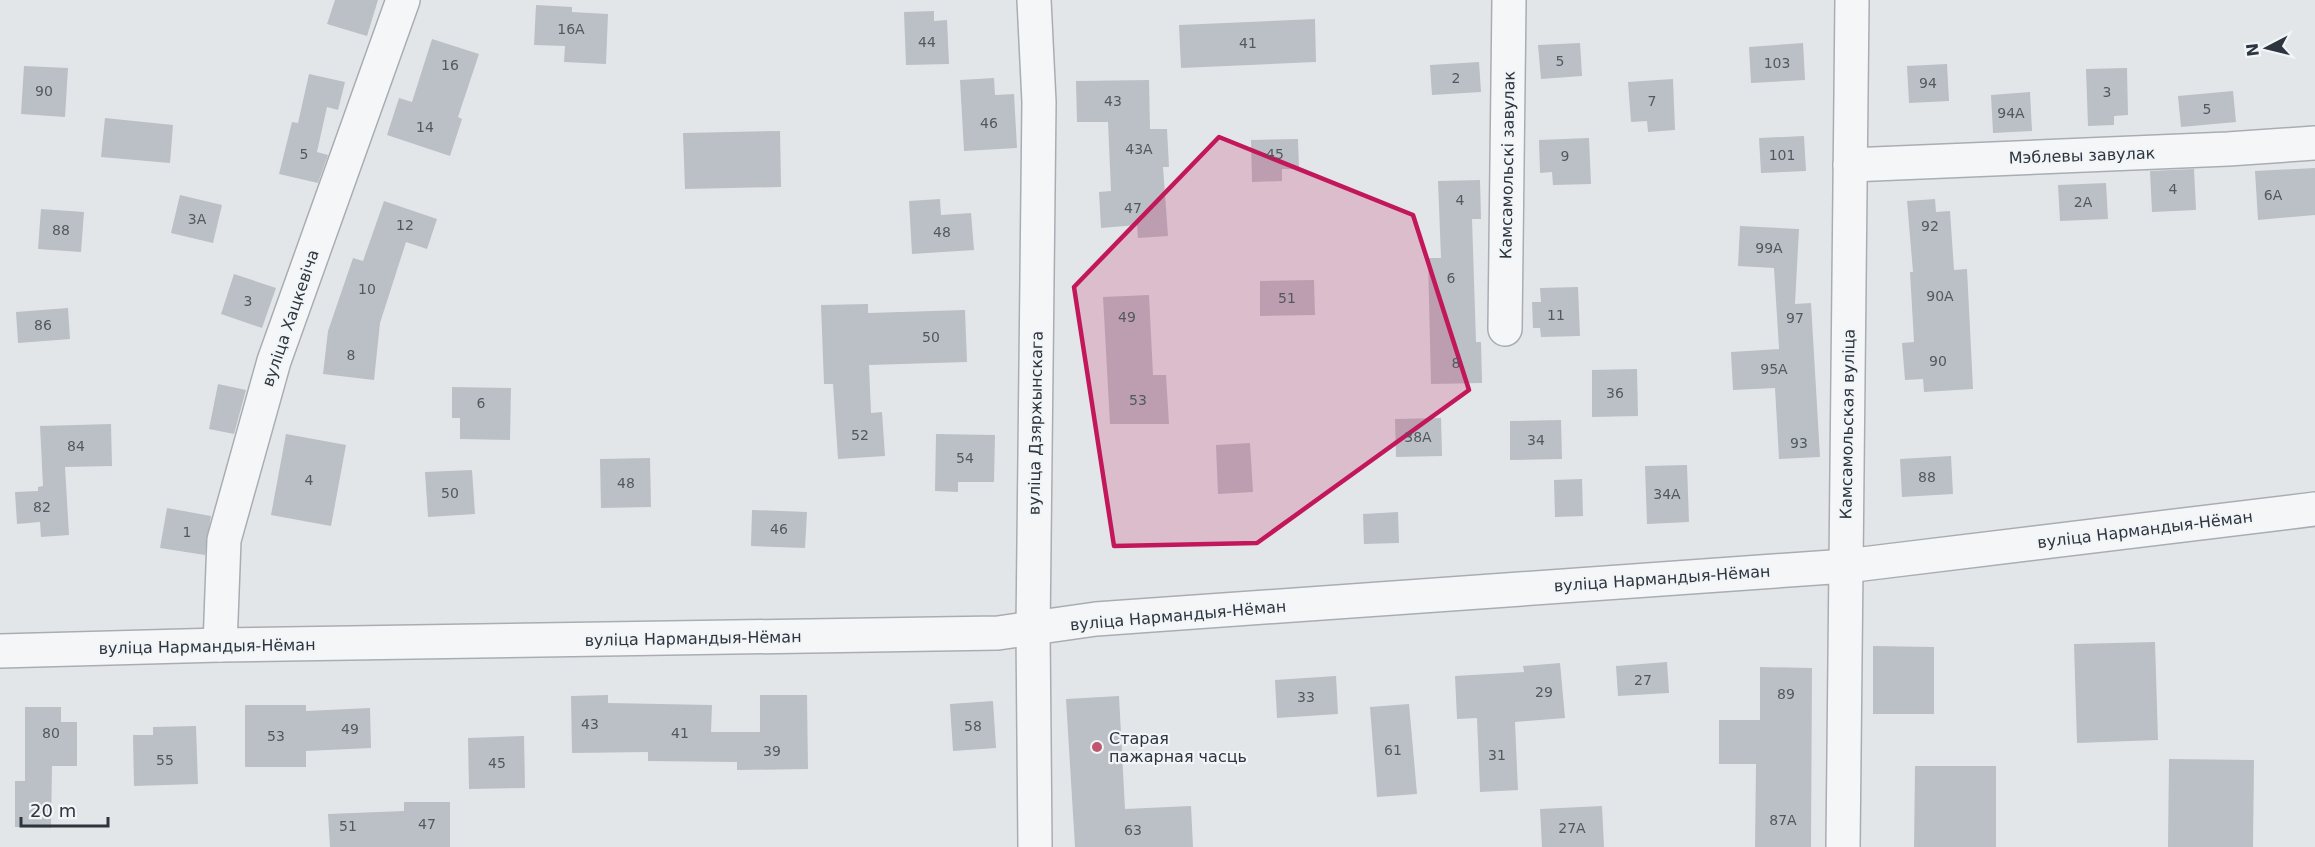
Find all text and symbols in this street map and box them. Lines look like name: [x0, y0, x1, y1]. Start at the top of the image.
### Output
north arrow: [2237, 18, 2297, 78]
house number: 16А: [557, 21, 585, 37]
house number: 44: [918, 34, 936, 50]
house number: 41: [1239, 35, 1257, 51]
text: N: [2242, 42, 2263, 58]
house number: 5: [1556, 53, 1564, 69]
house number: 103: [1764, 55, 1790, 71]
house number: 16: [441, 57, 459, 73]
house number: 2: [1452, 70, 1460, 86]
street label: Камсамольскі завулак: [1496, 70, 1519, 259]
house number: 94: [1919, 75, 1937, 91]
house number: 90: [35, 83, 53, 99]
house number: 3: [2103, 84, 2111, 100]
house number: 43: [1104, 93, 1122, 109]
house number: 7: [1648, 93, 1656, 109]
house number: 5: [2203, 101, 2211, 117]
house number: 94А: [1997, 105, 2025, 121]
house number: 46: [980, 115, 998, 131]
house number: 14: [416, 119, 434, 135]
house number: 43А: [1125, 141, 1153, 157]
street label: Мэблевы завулак: [2008, 143, 2156, 168]
house number: 5: [300, 146, 308, 162]
house number: 45: [1266, 146, 1284, 162]
house number: 101: [1769, 147, 1795, 163]
house number: 9: [1561, 148, 1569, 164]
house number: 4: [2169, 181, 2178, 197]
house number: 6А: [2264, 187, 2283, 203]
house number: 4: [1456, 192, 1465, 208]
house number: 2А: [2074, 194, 2093, 210]
house number: 47: [1124, 200, 1142, 216]
house number: 3А: [188, 211, 207, 227]
house number: 12: [396, 217, 414, 233]
house number: 92: [1921, 218, 1939, 234]
house number: 88: [52, 222, 70, 238]
house number: 48: [933, 224, 951, 240]
house number: 99А: [1755, 240, 1783, 256]
street label: вуліца Хацкевіча: [258, 247, 323, 389]
house number: 6: [1447, 270, 1456, 286]
house number: 10: [358, 281, 376, 297]
house number: 90А: [1926, 288, 1954, 304]
house number: 51: [1278, 290, 1296, 306]
house number: 3: [244, 293, 252, 309]
house number: 11: [1547, 307, 1565, 323]
house number: 49: [1118, 309, 1136, 325]
house number: 97: [1786, 310, 1804, 326]
house number: 86: [34, 317, 52, 333]
house number: 50: [922, 329, 940, 345]
street label: Камсамольская вуліца: [1836, 329, 1859, 519]
street label: вуліца Дзяржынскага: [1024, 331, 1047, 515]
house number: 8: [347, 347, 355, 363]
house number: 90: [1929, 353, 1947, 369]
house number: 8: [1452, 355, 1460, 371]
house number: 95А: [1760, 361, 1788, 377]
house number: 36: [1606, 385, 1624, 401]
house number: 53: [1129, 392, 1147, 408]
house number: 6: [477, 395, 486, 411]
house number: 52: [851, 427, 869, 443]
house number: 38А: [1404, 429, 1432, 445]
house number: 34: [1527, 432, 1545, 448]
house number: 93: [1790, 435, 1808, 451]
house number: 84: [67, 438, 85, 454]
house number: 54: [956, 450, 974, 466]
house number: 88: [1918, 469, 1936, 485]
house number: 4: [305, 472, 314, 488]
house number: 48: [617, 475, 635, 491]
house number: 50: [441, 485, 459, 501]
house number: 34А: [1653, 486, 1681, 502]
house number: 82: [33, 499, 51, 515]
street label: вуліца Нармандыя-Нёман: [2036, 507, 2254, 552]
house number: 46: [770, 521, 788, 537]
house number: 1: [183, 524, 191, 540]
street label: вуліца Нармандыя-Нёман: [1553, 561, 1771, 596]
street label: вуліца Нармандыя-Нёман: [1069, 597, 1287, 634]
street label: вуліца Нармандыя-Нёман: [584, 627, 802, 650]
street label: вуліца Нармандыя-Нёман: [98, 635, 316, 658]
house number: 27: [1634, 672, 1652, 688]
house number: 29: [1535, 684, 1553, 700]
house number: 89: [1777, 686, 1795, 702]
house number: 33: [1297, 689, 1315, 705]
house number: 43: [581, 716, 599, 732]
house number: 58: [964, 718, 982, 734]
house number: 49: [341, 721, 359, 737]
house number: 80: [42, 725, 60, 741]
house number: 41: [671, 725, 689, 741]
house number: 53: [267, 728, 285, 744]
place label: Старая пажарная часць: [1109, 729, 1247, 766]
marker: Старая пажарная часць: [1090, 740, 1104, 754]
house number: 61: [1384, 742, 1402, 758]
house number: 39: [763, 743, 781, 759]
house number: 31: [1488, 747, 1506, 763]
house number: 55: [156, 752, 174, 768]
house number: 45: [488, 755, 506, 771]
scale bar: [21, 790, 108, 828]
text: 20 m: [30, 800, 76, 821]
house number: 87А: [1769, 812, 1797, 828]
house number: 47: [418, 816, 436, 832]
house number: 51: [339, 818, 357, 834]
house number: 27А: [1558, 820, 1586, 836]
house number: 63: [1124, 822, 1142, 838]

